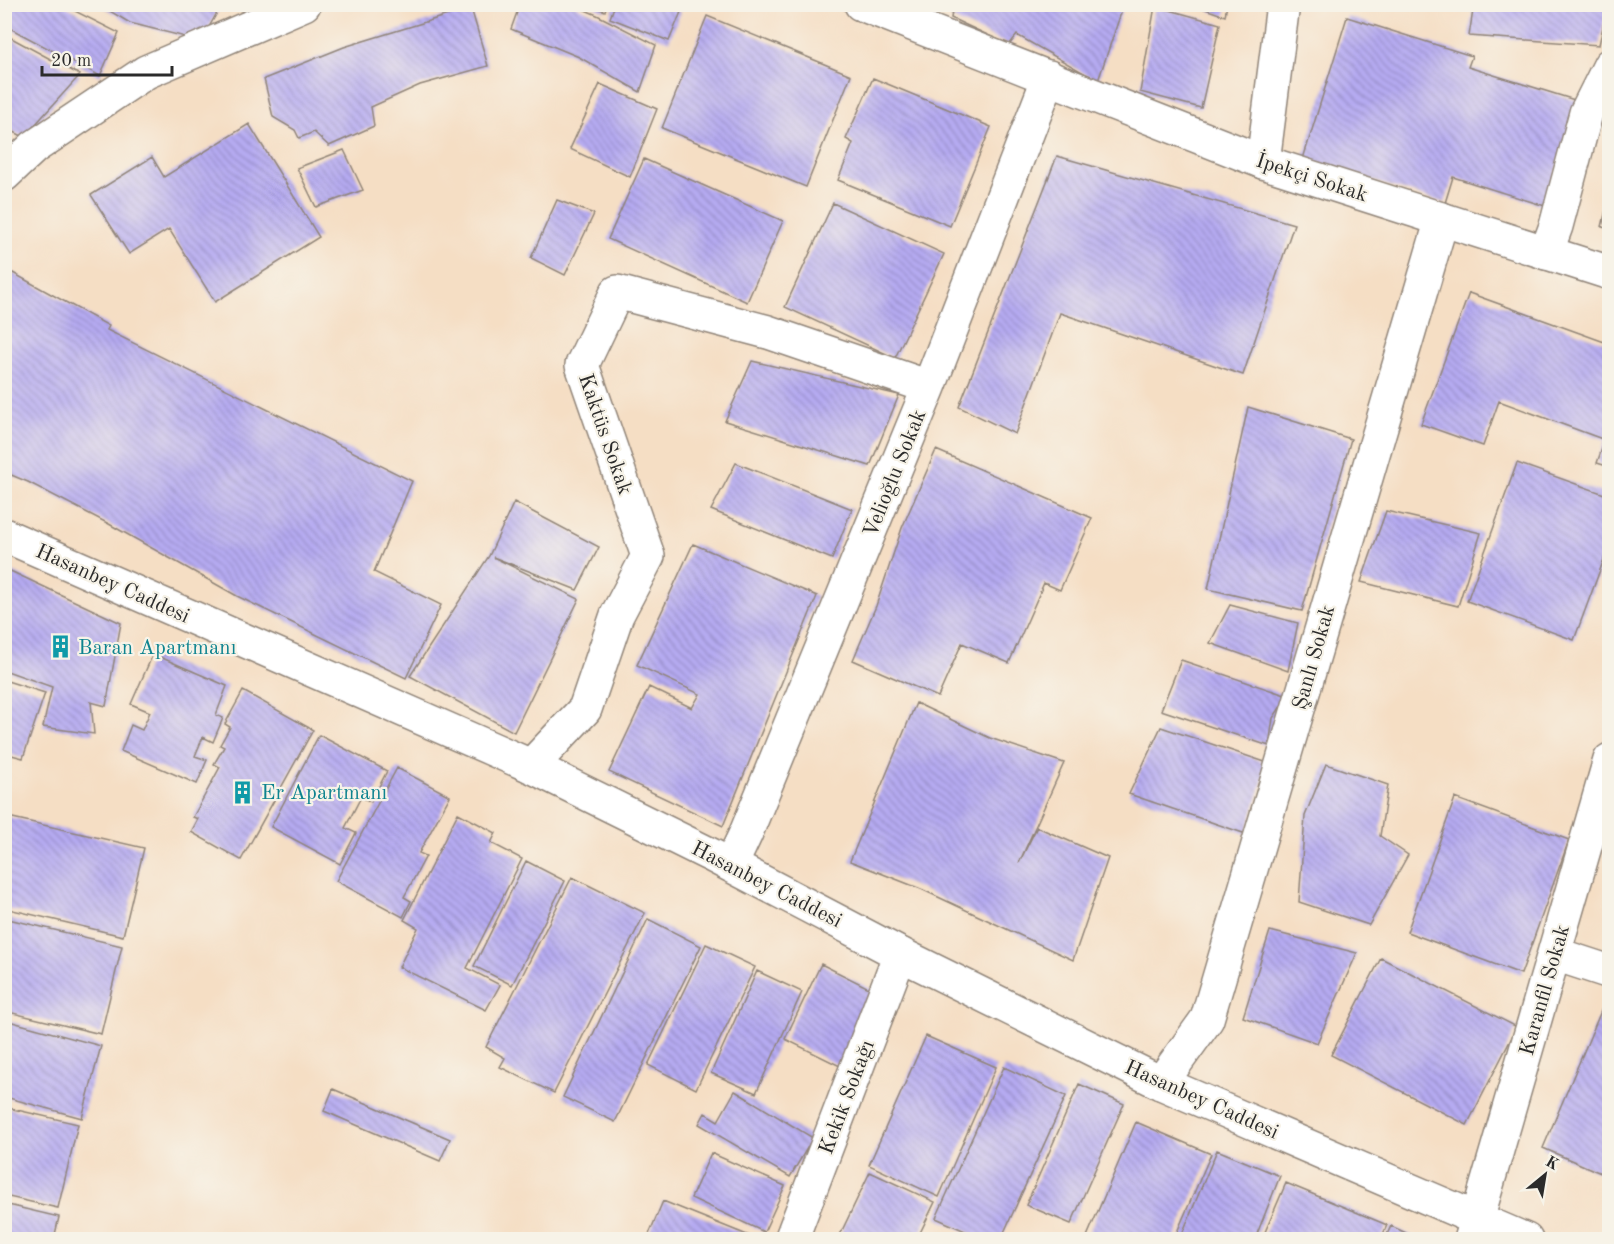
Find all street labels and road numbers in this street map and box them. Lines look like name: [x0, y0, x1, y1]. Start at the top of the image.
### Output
street label: İpekçi Sokak: [1253, 147, 1371, 206]
street label: Kaktüs Sokak: [574, 371, 635, 498]
street label: Velioğlu Sokak: [860, 407, 931, 540]
street label: Hasanbey Caddesi: [32, 541, 192, 628]
street label: Şanlı Sokak: [1290, 603, 1339, 712]
street label: Hasanbey Caddesi: [688, 838, 845, 932]
street label: Karanfil Sokak: [1517, 923, 1574, 1058]
street label: Kekik Sokağı: [816, 1037, 879, 1158]
street label: Hasanbey Caddesi: [1121, 1057, 1281, 1144]

